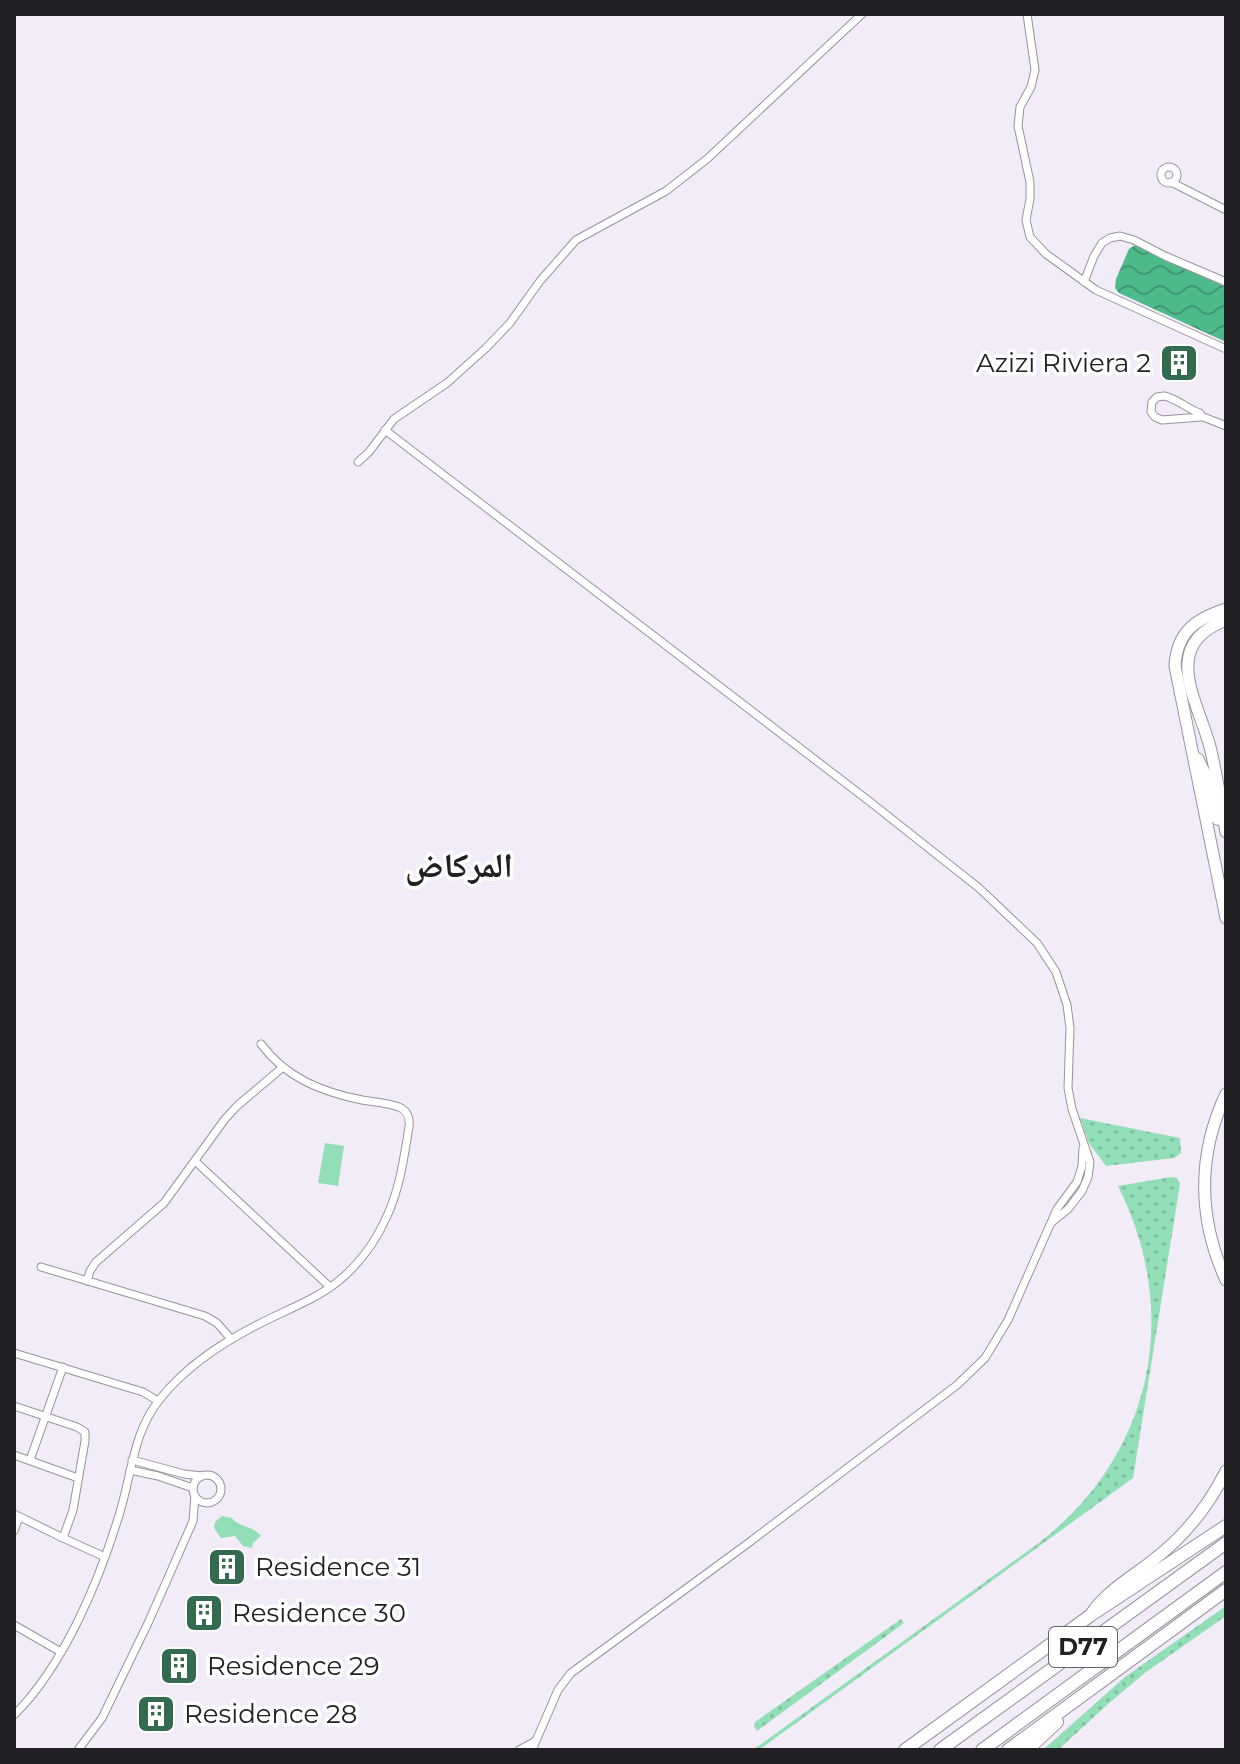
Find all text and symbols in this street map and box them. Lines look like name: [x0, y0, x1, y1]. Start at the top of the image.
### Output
building icon: Azizi Riviera 2: [1158, 342, 1200, 384]
place label: Azizi Riviera 2: [976, 347, 1151, 379]
district label: المركاض: [405, 844, 513, 886]
building icon: Residence 31: [206, 1546, 248, 1588]
place label: Residence 31: [255, 1551, 421, 1583]
building icon: Residence 30: [183, 1592, 225, 1634]
place label: Residence 30: [232, 1597, 406, 1629]
road number: D77: [1049, 1627, 1117, 1667]
building icon: Residence 29: [158, 1645, 200, 1687]
place label: Residence 29: [207, 1650, 380, 1682]
building icon: Residence 28: [135, 1693, 177, 1735]
place label: Residence 28: [184, 1698, 357, 1730]

